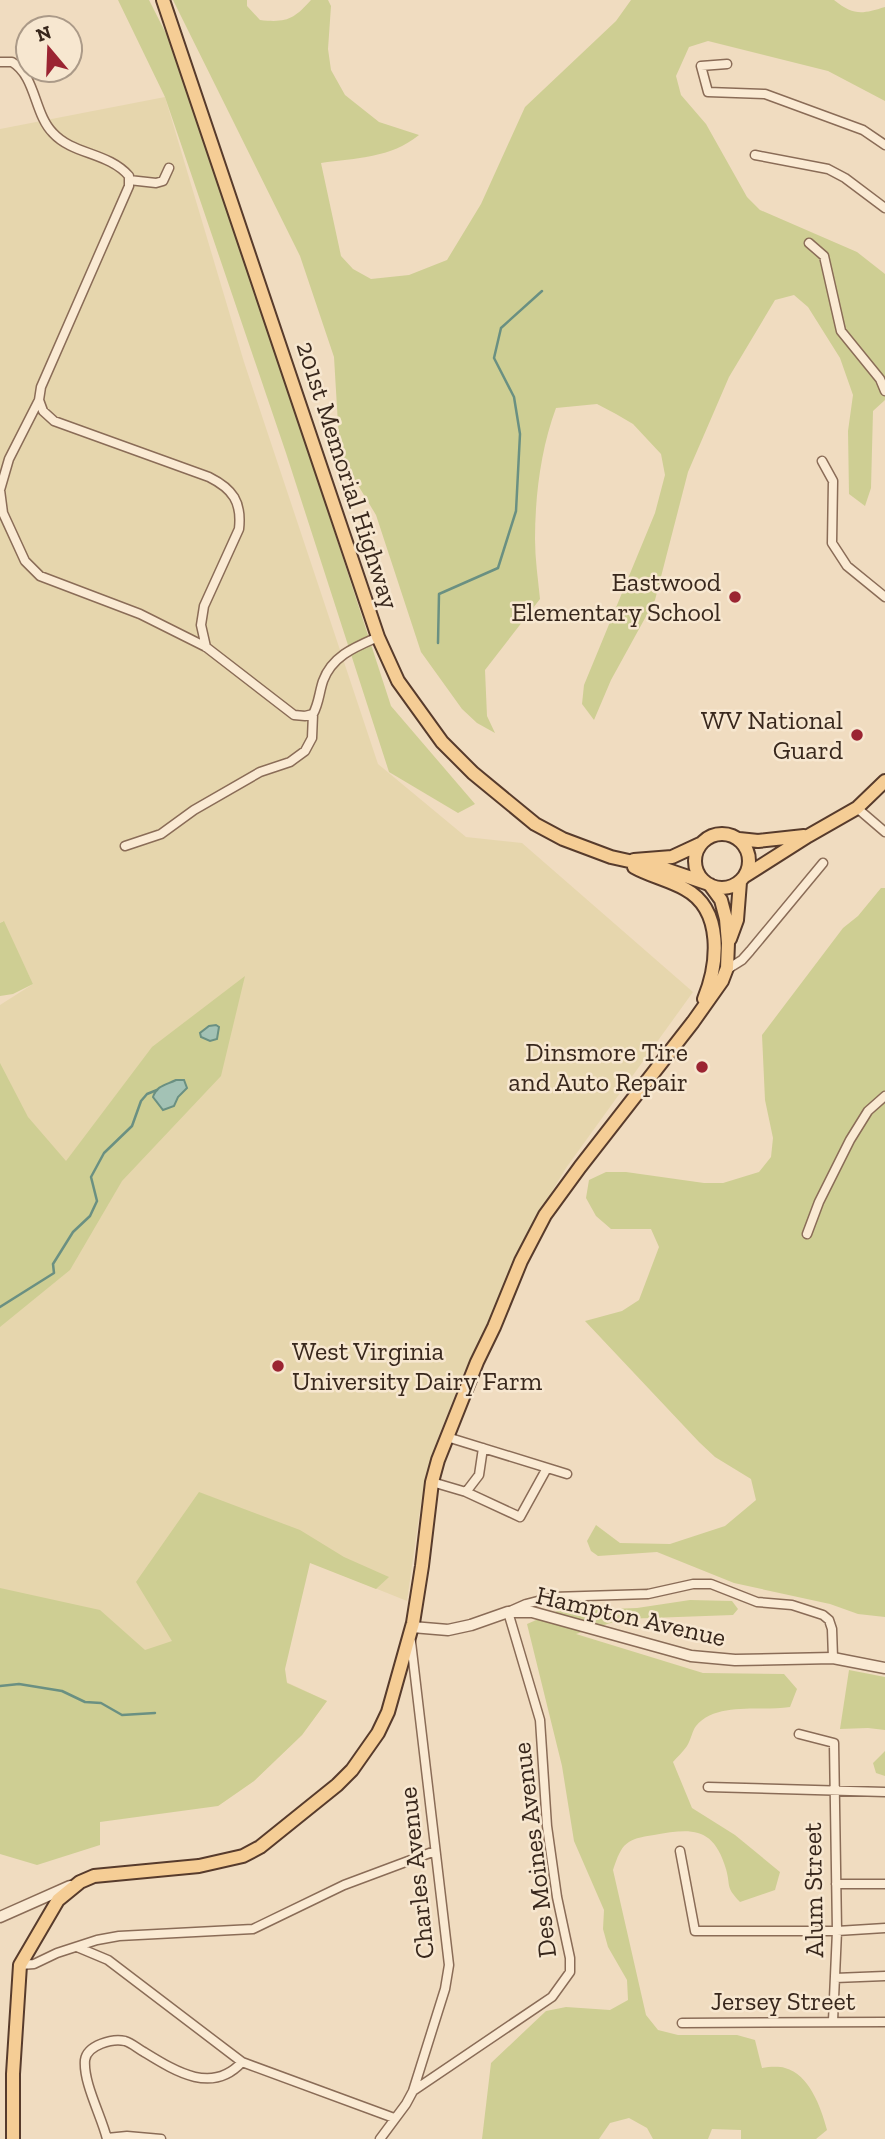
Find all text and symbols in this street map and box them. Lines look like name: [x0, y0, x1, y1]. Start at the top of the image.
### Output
north arrow: [14, 14, 84, 84]
text: N: [33, 20, 54, 47]
street label: 201st Memorial Highway: [290, 337, 407, 614]
place label: Eastwood Elementary School: [511, 566, 721, 628]
marker: Eastwood Elementary School: [727, 589, 743, 605]
place label: WV National Guard: [701, 704, 843, 766]
marker: WV National Guard: [849, 727, 865, 743]
place label: Dinsmore Tire and Auto Repair: [508, 1036, 688, 1098]
marker: Dinsmore Tire and Auto Repair: [694, 1059, 710, 1075]
place label: West Virginia University Dairy Farm: [292, 1335, 543, 1397]
marker: West Virginia University Dairy Farm: [270, 1358, 286, 1374]
street label: Hampton Avenue: [533, 1579, 729, 1653]
street label: Des Moines Avenue: [505, 1740, 563, 1960]
street label: Charles Avenue: [391, 1785, 441, 1961]
street label: Alum Street: [796, 1822, 830, 1958]
street label: Jersey Street: [711, 1985, 856, 2017]

